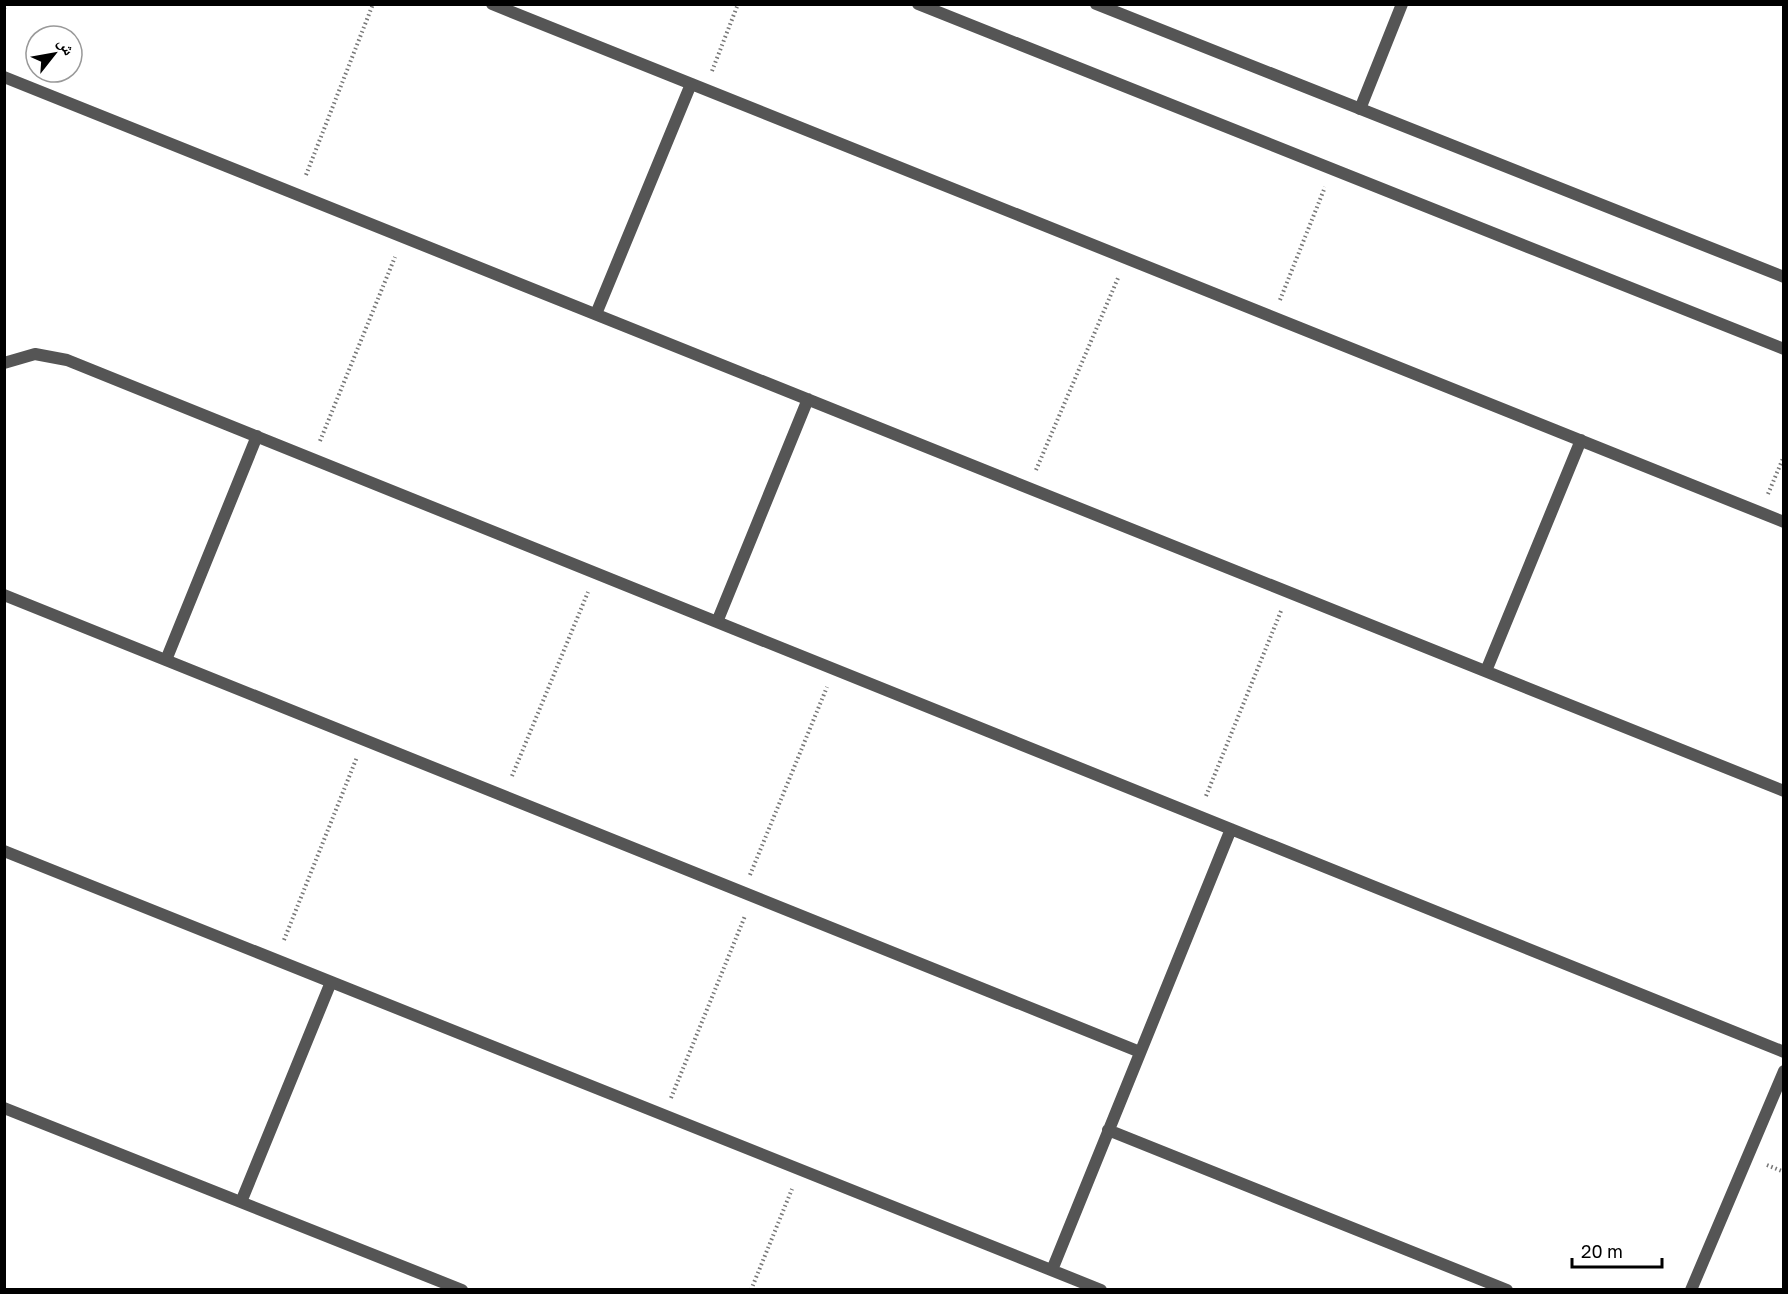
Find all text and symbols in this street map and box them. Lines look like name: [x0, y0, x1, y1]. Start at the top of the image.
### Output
north arrow: [24, 24, 84, 84]
text: ش: [54, 34, 80, 59]
scale bar: [1572, 1231, 1662, 1269]
text: 20 m: [1581, 1240, 1623, 1262]

